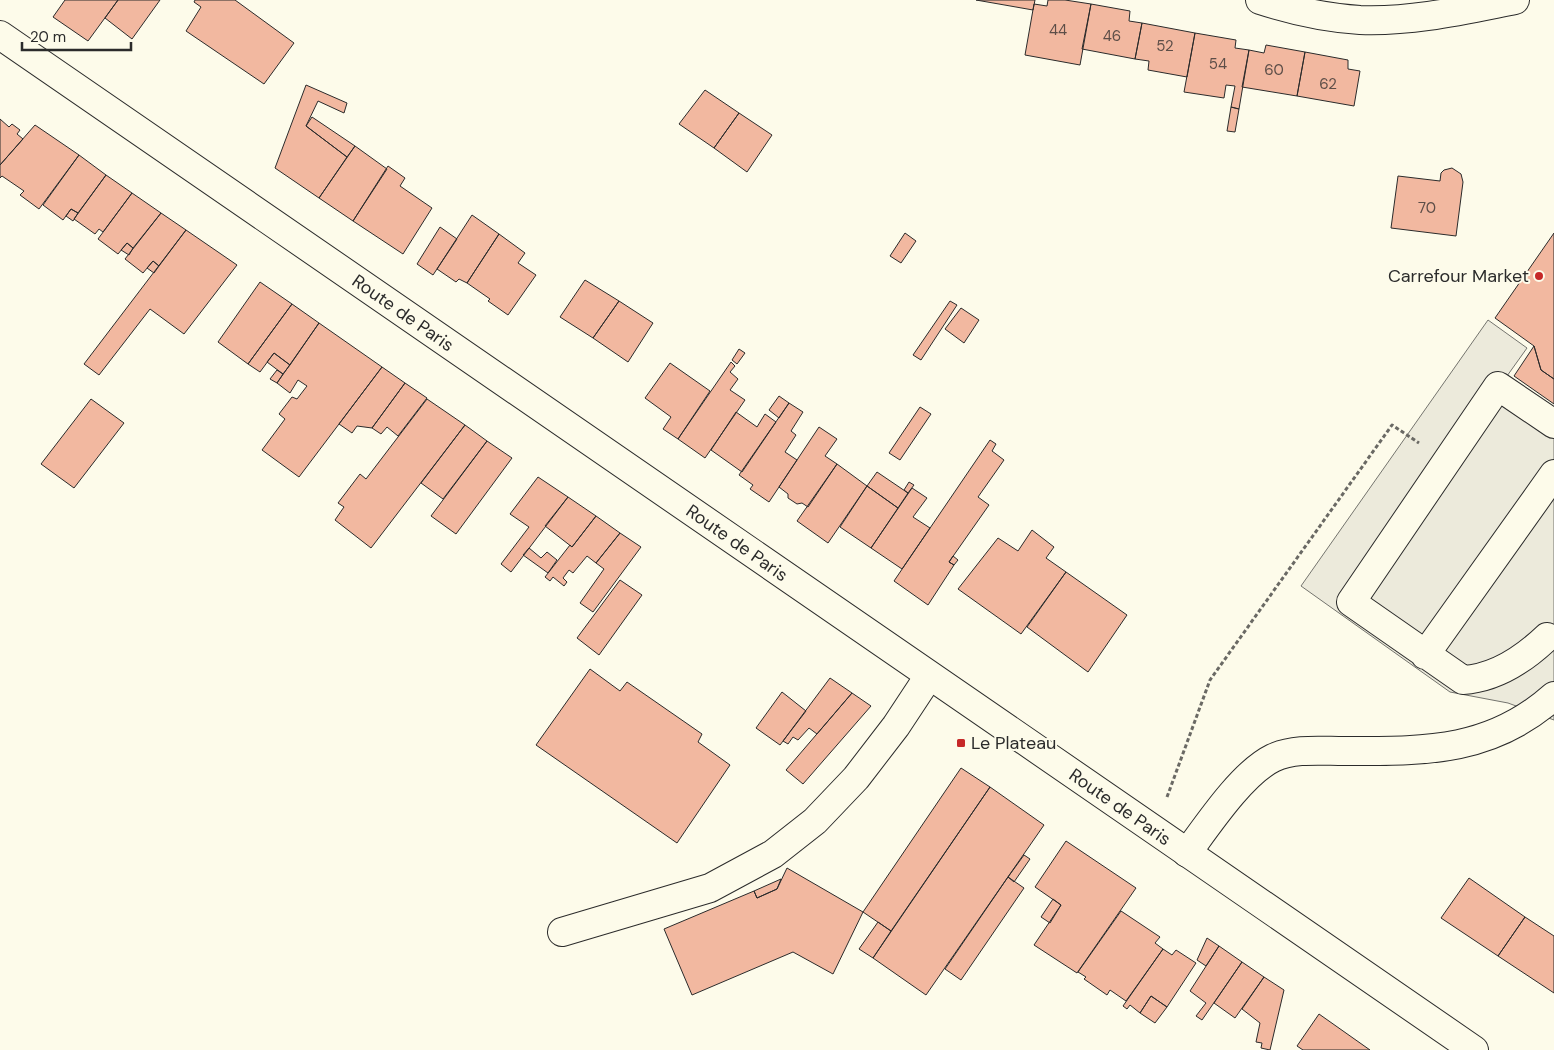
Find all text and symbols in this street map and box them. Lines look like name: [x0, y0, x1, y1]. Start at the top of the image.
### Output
scale bar: [22, 20, 131, 52]
house number: 44: [1049, 20, 1067, 40]
house number: 46: [1103, 26, 1121, 46]
text: 20 m: [30, 27, 66, 47]
house number: 52: [1156, 36, 1174, 56]
house number: 54: [1209, 54, 1227, 74]
house number: 60: [1264, 60, 1284, 80]
house number: 62: [1319, 74, 1337, 94]
house number: 70: [1418, 198, 1436, 218]
place label: Carrefour Market: [1388, 264, 1529, 288]
street label: Route de Paris: [347, 269, 459, 357]
marker: Carrefour Market: [1533, 270, 1545, 282]
street label: Route de Paris: [681, 499, 793, 587]
place label: Le Plateau: [971, 731, 1056, 755]
marker: Le Plateau: [955, 737, 967, 749]
street label: Route de Paris: [1064, 763, 1176, 851]

